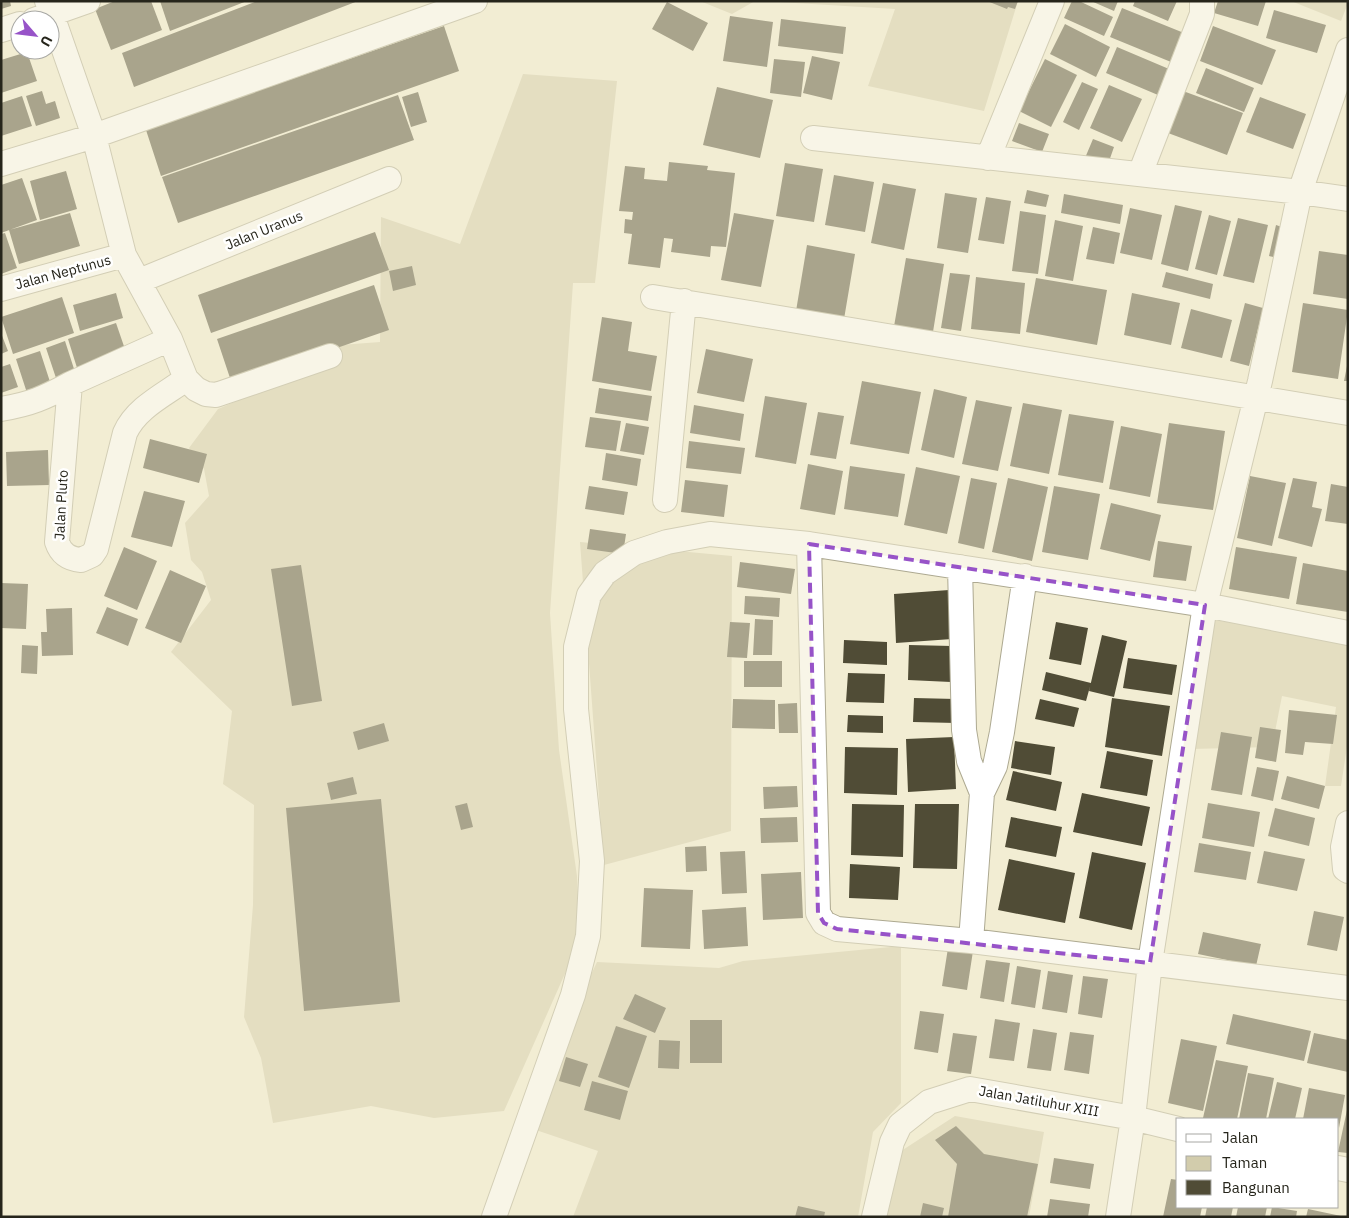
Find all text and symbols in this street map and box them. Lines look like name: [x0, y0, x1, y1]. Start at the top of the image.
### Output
north arrow: [10, 10, 60, 60]
text: U: [36, 33, 57, 50]
street label: Jalan Uranus: [223, 206, 306, 254]
street label: Jalan Neptunus: [13, 251, 113, 293]
street label: Jalan Pluto: [50, 469, 72, 540]
street label: Jalan Jatiluhur XIII: [978, 1082, 1100, 1120]
legend: [1176, 1118, 1339, 1208]
text: Jalan: [1222, 1128, 1258, 1147]
text: Taman: [1222, 1153, 1267, 1172]
text: Bangunan: [1222, 1178, 1290, 1197]

